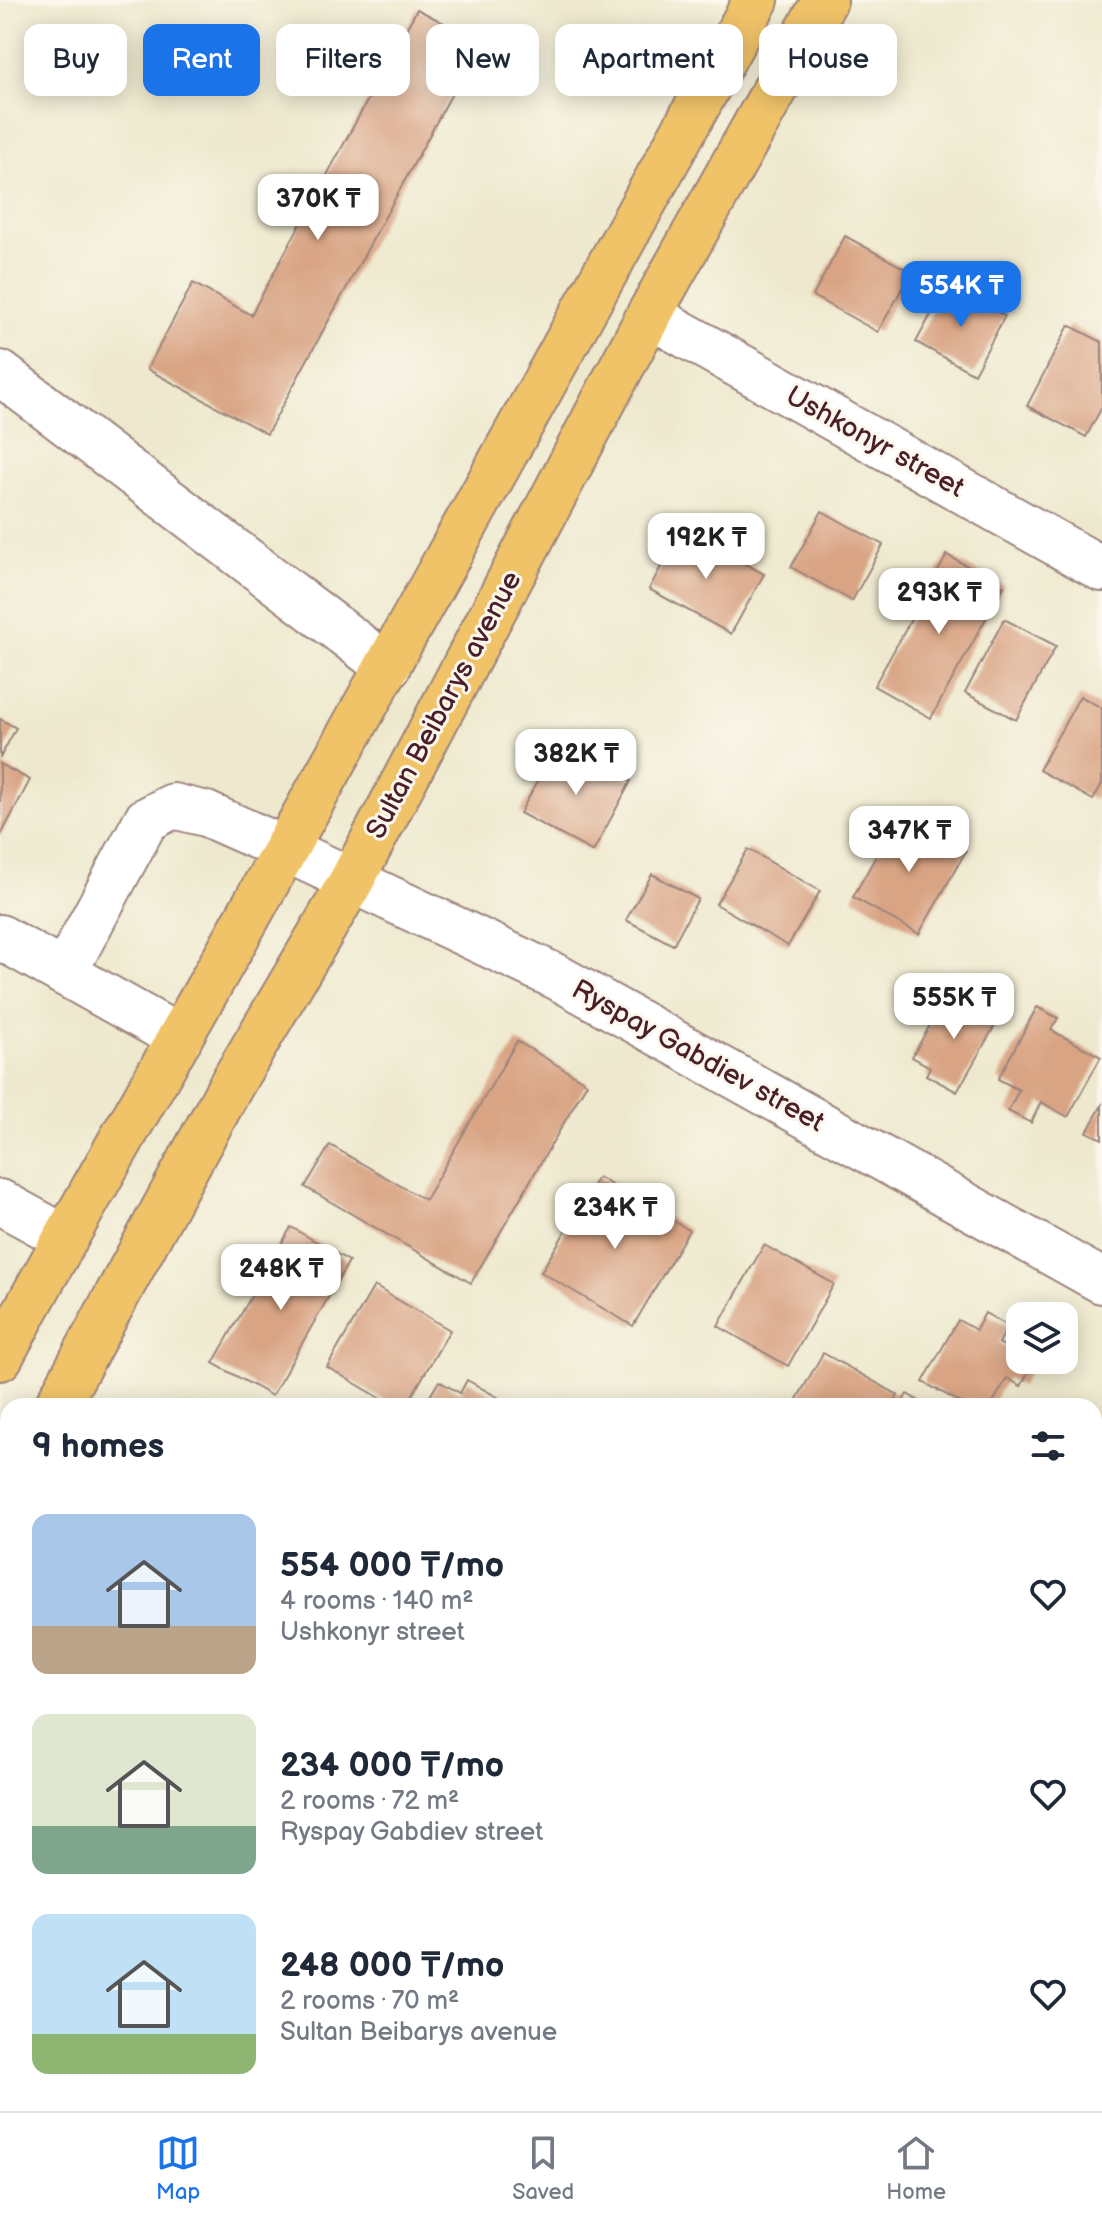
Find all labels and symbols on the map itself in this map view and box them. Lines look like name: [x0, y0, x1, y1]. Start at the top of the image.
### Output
pin: 370K ₸: [253, 174, 383, 242]
pin: 554K ₸: [896, 261, 1026, 329]
street label: Ushkonyr street: [780, 379, 970, 505]
pin: 192K ₸: [641, 513, 771, 581]
street label: Sultan Beibarys avenue: [359, 566, 529, 844]
pin: 293K ₸: [874, 568, 1004, 636]
pin: 382K ₸: [511, 729, 641, 797]
pin: 347K ₸: [844, 806, 974, 874]
street label: Ryspay Gabdiev street: [566, 973, 830, 1139]
pin: 555K ₸: [889, 973, 1019, 1041]
pin: 234K ₸: [550, 1183, 680, 1251]
pin: 248K ₸: [216, 1244, 346, 1312]

